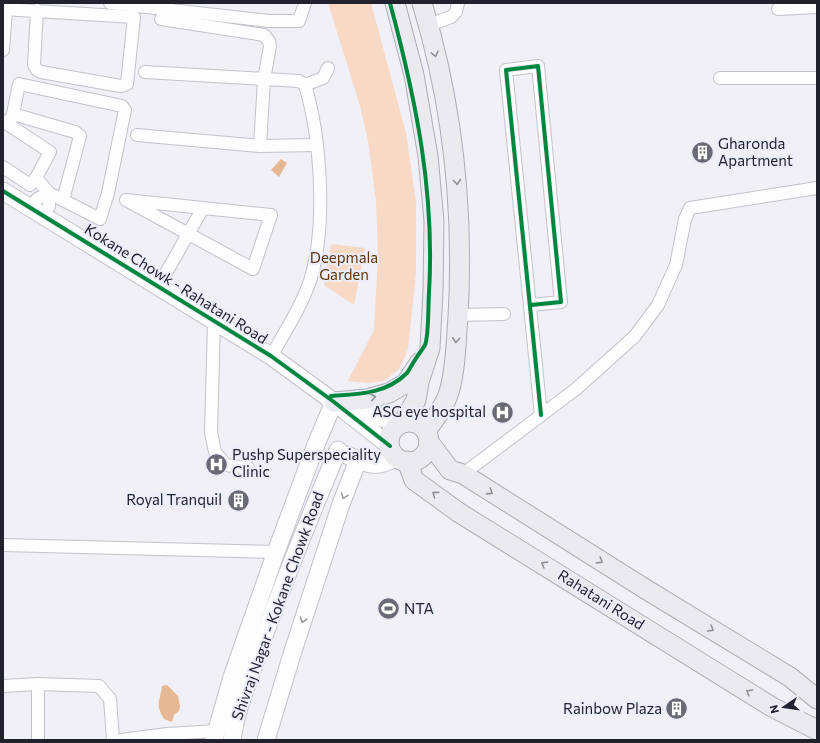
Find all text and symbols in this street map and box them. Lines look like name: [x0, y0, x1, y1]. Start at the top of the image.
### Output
one-way arrow: [431, 51, 439, 57]
place label: Gharonda Apartment: [718, 134, 793, 169]
building icon: Gharonda Apartment: [690, 140, 716, 166]
one-way arrow: [452, 179, 461, 185]
street label: Kokane Chowk - Rahatani Road: [82, 219, 271, 347]
park label: Deepmala Garden: [310, 248, 378, 283]
one-way arrow: [452, 337, 461, 343]
one-way arrow: [369, 394, 376, 402]
hospital icon: ASG eye hospital: [489, 399, 515, 425]
place label: ASG eye hospital: [372, 402, 486, 420]
place label: Pushp Superspeciality Clinic: [232, 445, 381, 480]
hospital icon: Pushp Superspeciality Clinic: [203, 451, 229, 477]
building icon: Royal Tranquil: [225, 487, 251, 513]
one-way arrow: [486, 487, 493, 494]
street label: Shivraj Nagar - Kokane Chowk Road: [227, 489, 327, 722]
place label: Royal Tranquil: [126, 490, 222, 508]
one-way arrow: [432, 492, 439, 499]
one-way arrow: [341, 493, 349, 500]
one-way arrow: [596, 556, 603, 564]
one-way arrow: [541, 561, 548, 569]
street label: Rahatani Road: [555, 565, 648, 633]
sports icon: NTA: [376, 596, 402, 622]
place label: NTA: [404, 599, 434, 617]
one-way arrow: [299, 616, 308, 623]
one-way arrow: [707, 625, 714, 632]
north arrow: [764, 687, 804, 727]
one-way arrow: [746, 690, 753, 697]
building icon: Rainbow Plaza: [664, 696, 690, 722]
place label: Rainbow Plaza: [563, 699, 662, 717]
text: N: [767, 704, 781, 715]

